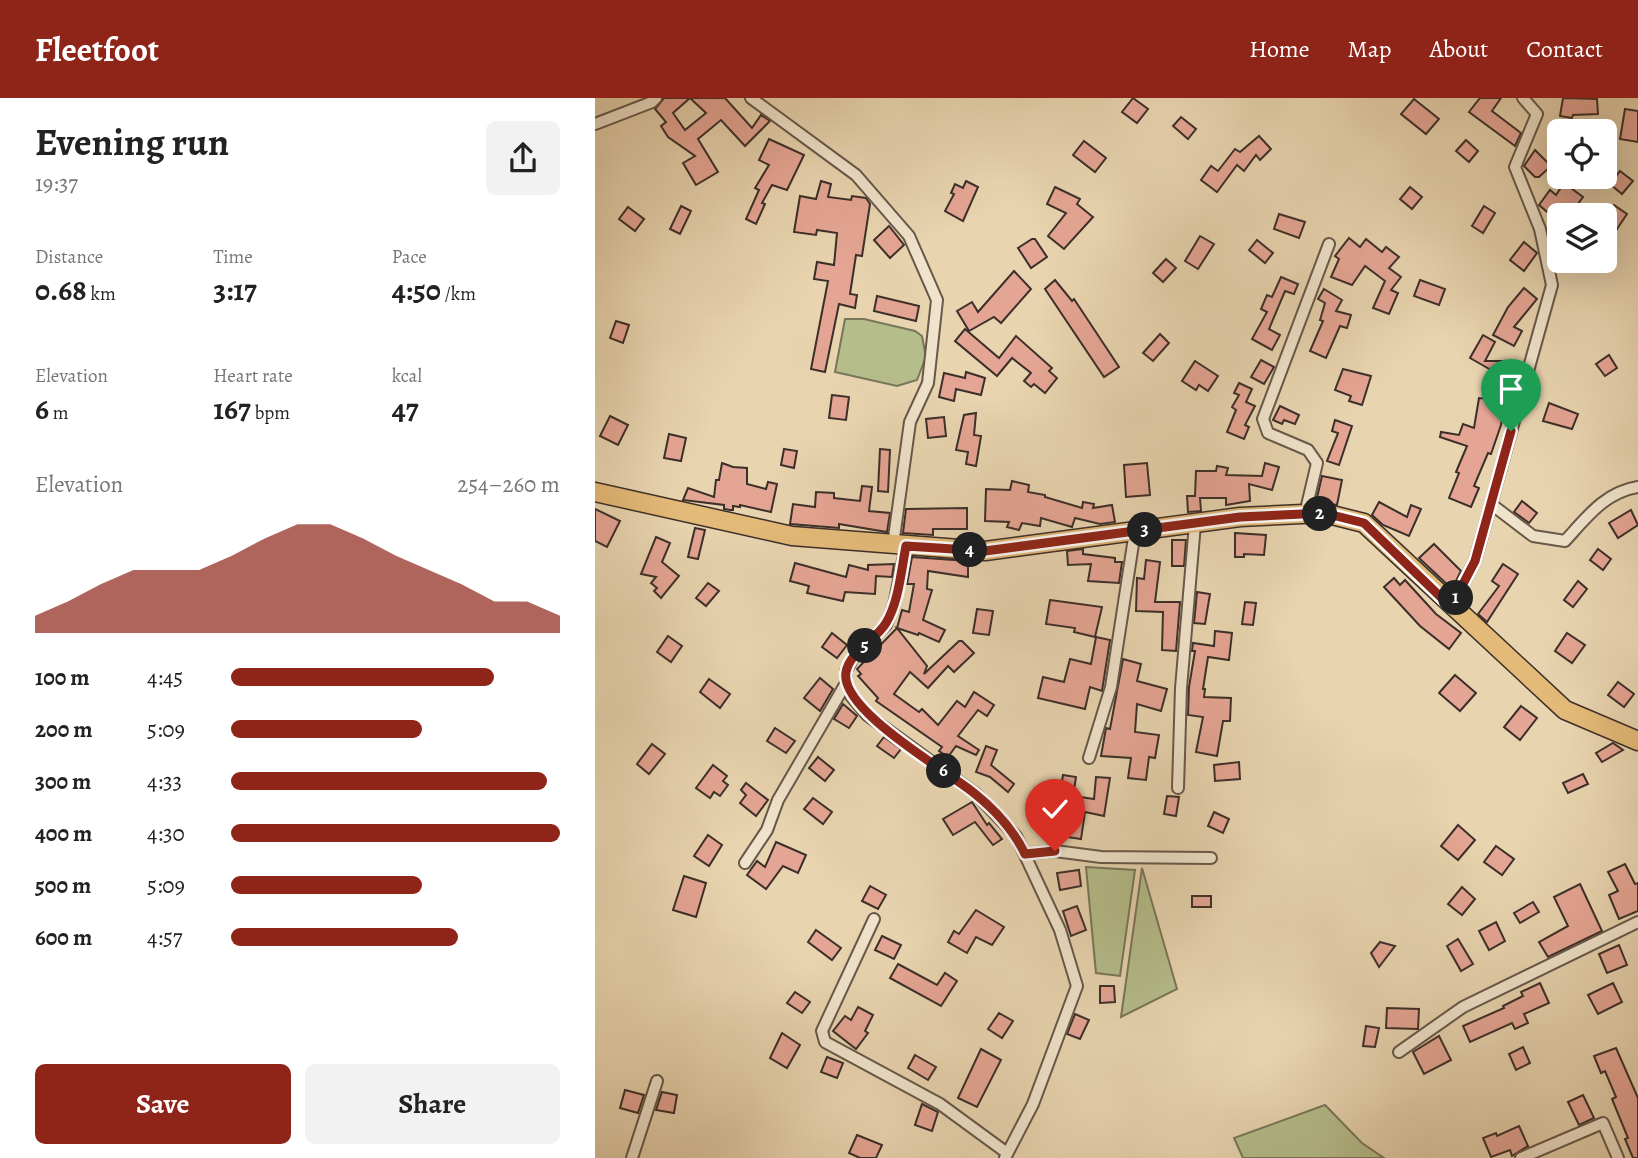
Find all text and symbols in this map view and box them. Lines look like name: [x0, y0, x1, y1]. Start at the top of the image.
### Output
text: Fleetfoot: [35, 27, 159, 72]
text: Home: [1249, 33, 1310, 65]
text: Map: [1348, 33, 1392, 65]
text: About: [1430, 33, 1488, 65]
text: Contact: [1526, 33, 1603, 65]
text: Evening run: [35, 116, 229, 168]
map controls: [1547, 119, 1617, 273]
button: locate: [1547, 119, 1617, 189]
button: share: [486, 121, 560, 195]
text: 19:37: [35, 168, 78, 199]
button: layers: [1547, 203, 1617, 273]
text: Distance: [35, 244, 103, 270]
text: Time: [213, 244, 253, 270]
text: Pace: [392, 244, 427, 270]
text: 0.68: [35, 270, 87, 310]
text: 3:17: [213, 270, 257, 310]
text: 4:50: [392, 270, 441, 310]
text: km: [87, 281, 116, 307]
text: /km: [441, 281, 476, 307]
pin: [1481, 359, 1541, 431]
text: Elevation: [35, 363, 108, 389]
text: Heart rate: [213, 363, 293, 389]
text: kcal: [392, 363, 422, 389]
icon: arrive: [1492, 370, 1530, 408]
text: 6: [35, 389, 49, 429]
text: 167: [213, 389, 251, 429]
text: 47: [392, 389, 419, 429]
text: m: [49, 400, 69, 426]
text: bpm: [251, 400, 290, 426]
text: Elevation: [35, 469, 123, 500]
text: 254–260 m: [457, 469, 560, 500]
pin: 2: [1303, 496, 1337, 532]
text: 2: [1315, 500, 1324, 526]
pin: 3: [1127, 512, 1163, 548]
text: 3: [1140, 516, 1149, 542]
pin: 4: [953, 532, 987, 568]
text: 4: [965, 536, 974, 562]
pin: 1: [1439, 580, 1473, 616]
text: 1: [1452, 584, 1459, 610]
pin: 5: [847, 628, 883, 664]
text: 5: [860, 632, 869, 658]
text: 100 m: [35, 662, 90, 693]
text: 4:45: [147, 662, 183, 693]
text: 200 m: [35, 714, 93, 745]
text: 5:09: [147, 714, 185, 745]
pin: 6: [927, 754, 961, 788]
text: 6: [939, 757, 948, 783]
text: 300 m: [35, 766, 91, 797]
text: 4:33: [147, 766, 182, 797]
pin: [1025, 779, 1085, 851]
icon: check: [1036, 790, 1074, 828]
text: 400 m: [35, 818, 92, 849]
text: 4:30: [147, 818, 185, 849]
text: 500 m: [35, 870, 91, 901]
text: 5:09: [147, 870, 185, 901]
text: 600 m: [35, 922, 92, 953]
text: 4:57: [147, 922, 182, 953]
button: Save: [35, 1064, 291, 1144]
button: Share: [305, 1064, 560, 1144]

